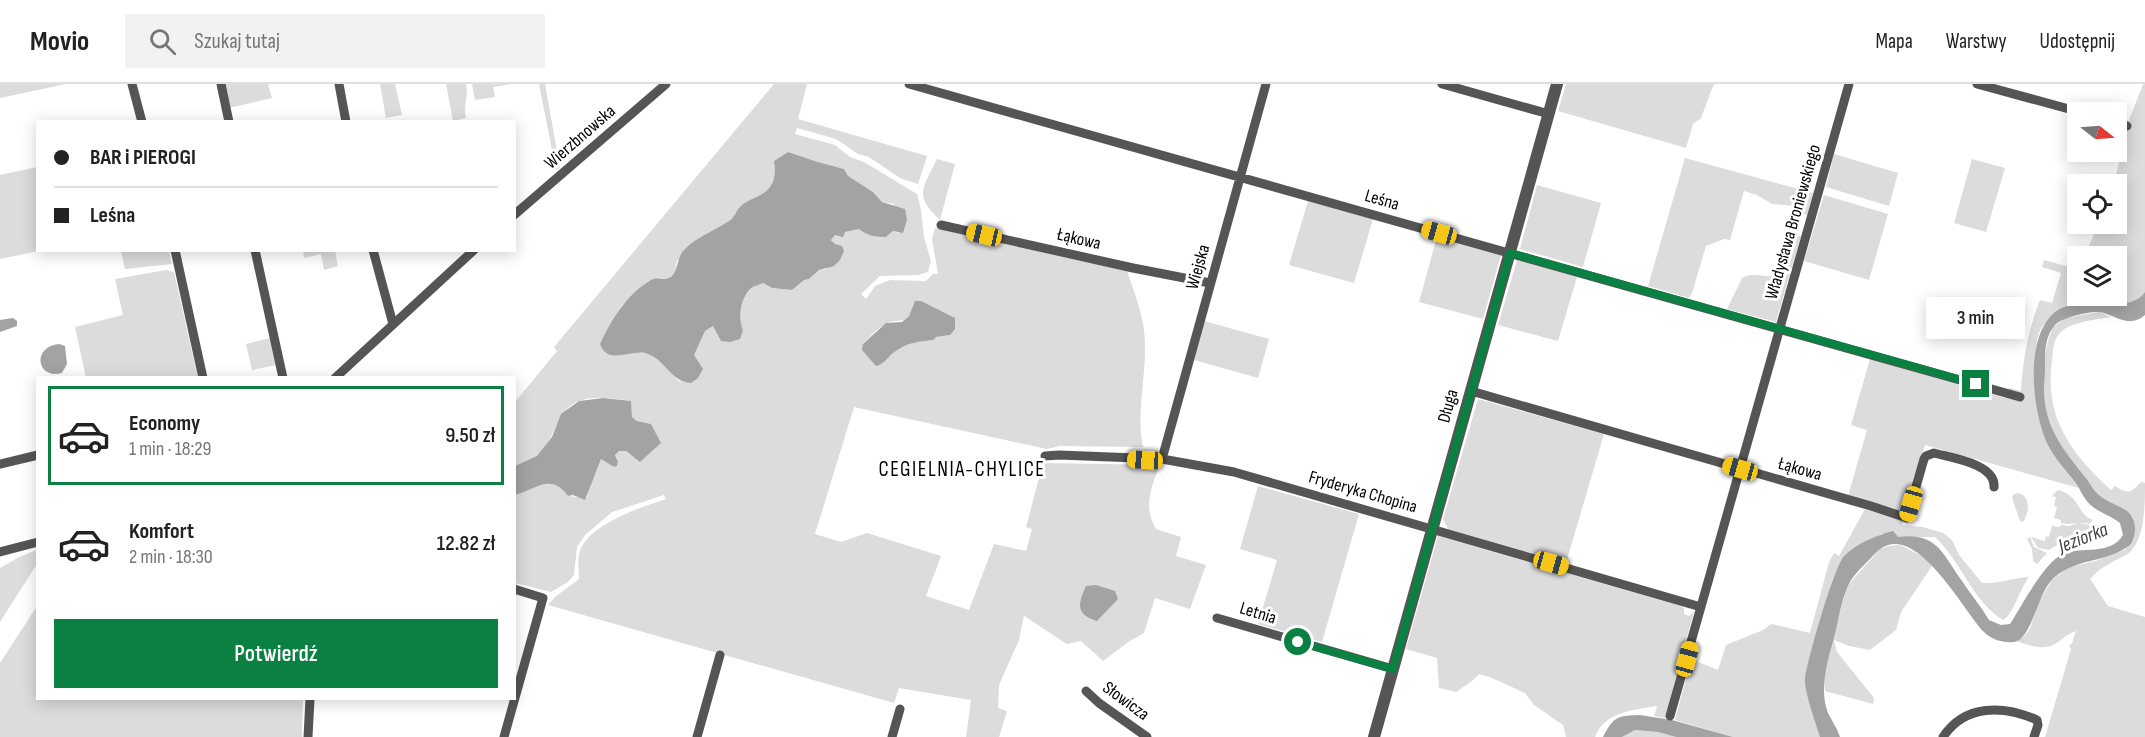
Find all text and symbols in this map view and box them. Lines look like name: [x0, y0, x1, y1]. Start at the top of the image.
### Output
search box: [125, 14, 545, 68]
text: Movio: [30, 25, 89, 58]
icon: search: [146, 25, 179, 58]
text: Szukaj tutaj: [194, 28, 280, 55]
text: Mapa: [1875, 29, 1913, 54]
text: Warstwy: [1946, 29, 2007, 54]
text: Udostępnij: [2040, 29, 2115, 54]
street label: Wierzbnowska: [540, 101, 620, 173]
north arrow: [2067, 102, 2127, 162]
map controls: [2067, 102, 2127, 306]
street label: Władysława Broniewskiego: [1761, 142, 1825, 302]
text: BAR i PIEROGI: [90, 144, 196, 171]
button: locate: [2067, 174, 2127, 234]
street label: Leśna: [1362, 185, 1402, 215]
text: Leśna: [90, 202, 135, 229]
car: [1419, 219, 1459, 247]
car: [964, 222, 1004, 248]
street label: Łąkowa: [1054, 224, 1103, 254]
street label: Wiejska: [1182, 242, 1214, 292]
button: layers: [2067, 246, 2127, 306]
callout: 3 min: [1926, 297, 2026, 339]
text: 3 min: [1957, 306, 1994, 330]
route end: [1962, 370, 1989, 397]
street label: Długa: [1433, 387, 1463, 425]
icon: car: [57, 409, 111, 463]
text: Economy: [129, 410, 200, 437]
text: 9.50 zł: [445, 422, 495, 449]
text: 1 min · 18:29: [129, 437, 211, 461]
car: [1127, 450, 1163, 470]
street label: Łąkowa: [1775, 453, 1824, 485]
car: [1720, 455, 1760, 483]
district label: CEGIELNIA-CHYLICE: [879, 457, 1045, 482]
street label: Fryderyka Chopina: [1306, 466, 1420, 518]
car: [1897, 484, 1925, 524]
icon: car: [57, 517, 111, 571]
text: Komfort: [129, 518, 194, 545]
water label: Jeziorka: [2054, 518, 2111, 559]
text: 12.82 zł: [437, 530, 495, 557]
text: 2 min · 18:30: [129, 545, 213, 569]
car: [1531, 549, 1571, 577]
street label: Letnia: [1237, 598, 1279, 628]
button: Potwierdź: [54, 619, 498, 688]
route start: [1284, 628, 1311, 655]
car: [1674, 639, 1700, 679]
street label: Słowicza: [1099, 677, 1153, 725]

